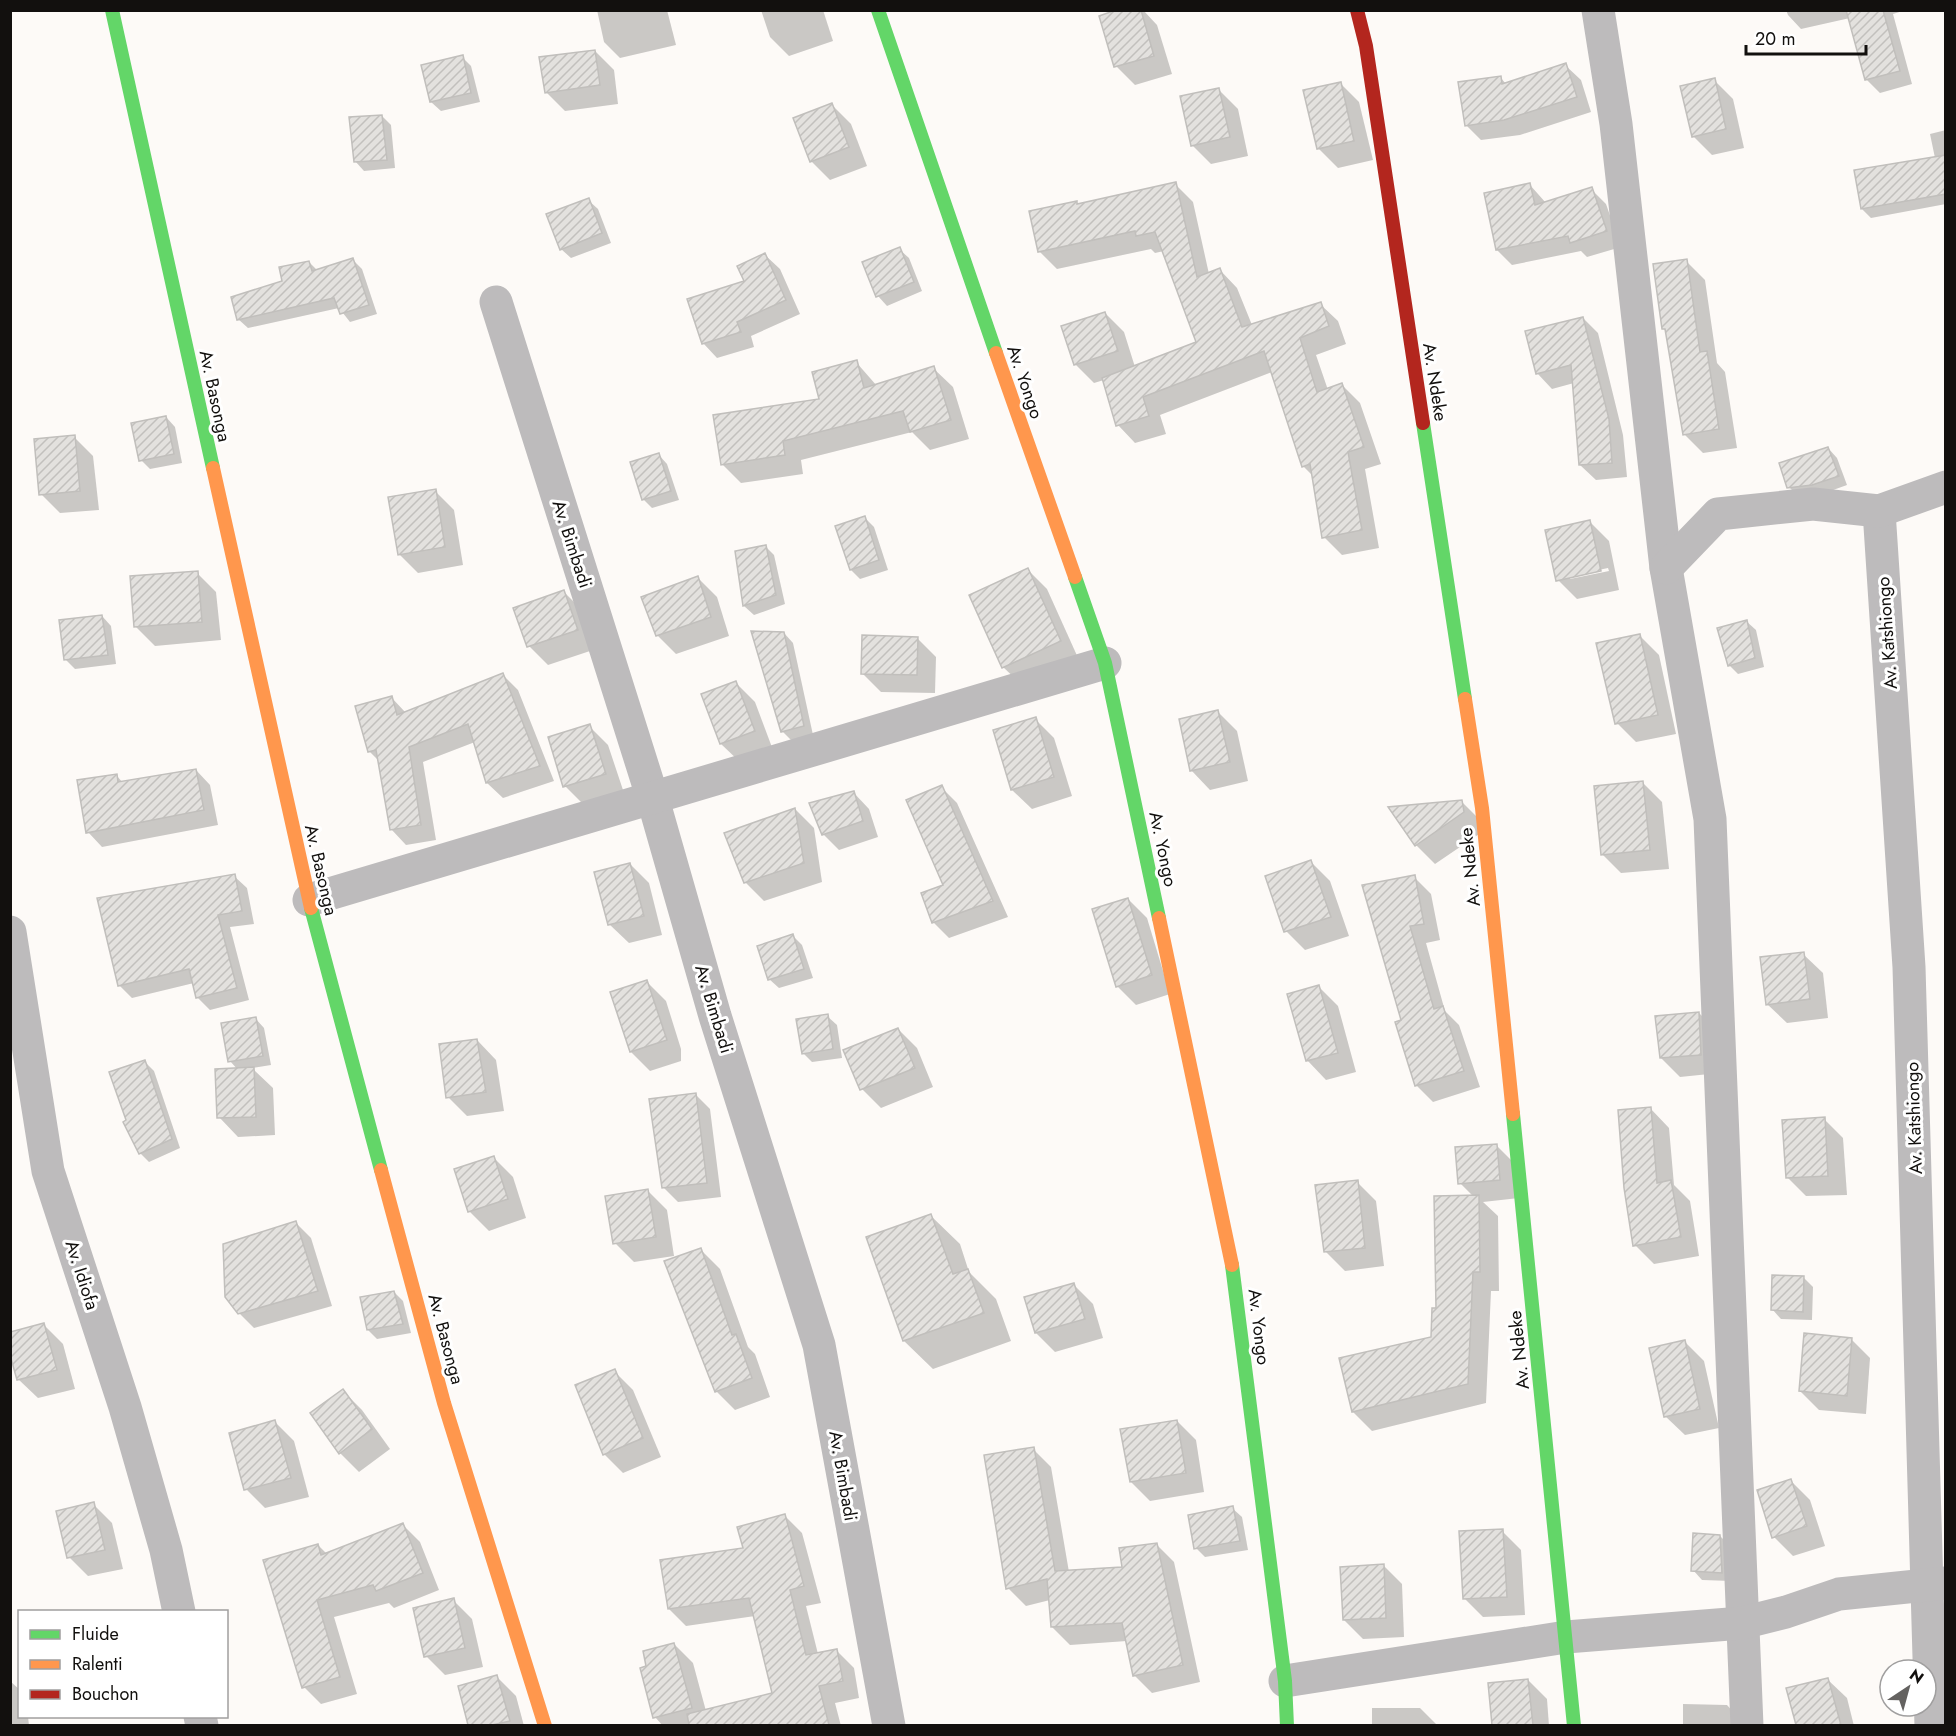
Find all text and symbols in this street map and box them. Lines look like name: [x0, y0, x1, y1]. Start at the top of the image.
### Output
scale bar: [1746, 18, 1866, 56]
text: 20 m: [1755, 26, 1795, 52]
street label: Av. Ndeke: [1416, 341, 1454, 423]
street label: Av. Yongo: [1000, 342, 1050, 422]
street label: Av. Basonga: [193, 348, 237, 444]
street label: Av. Bimbadi: [546, 497, 598, 591]
street label: Av. Katshiongo: [1870, 576, 1904, 690]
street label: Av. Yongo: [1142, 809, 1184, 889]
street label: Av. Basonga: [298, 822, 344, 918]
street label: Av. Ndeke: [1453, 826, 1487, 908]
street label: Av. Bimbadi: [688, 962, 740, 1056]
street label: Av. Katshiongo: [1899, 1061, 1929, 1175]
street label: Av. Idiofa: [59, 1237, 105, 1313]
street label: Av. Yongo: [1241, 1288, 1277, 1367]
street label: Av. Basonga: [421, 1291, 471, 1387]
street label: Av. Ndeke: [1502, 1309, 1536, 1391]
street label: Av. Bimbadi: [822, 1429, 864, 1523]
legend: [18, 1610, 228, 1718]
text: Fluide: [72, 1621, 119, 1647]
text: Ralenti: [72, 1651, 123, 1677]
north arrow: [1878, 1658, 1938, 1718]
text: N: [1905, 1663, 1928, 1689]
text: Bouchon: [72, 1681, 139, 1707]

